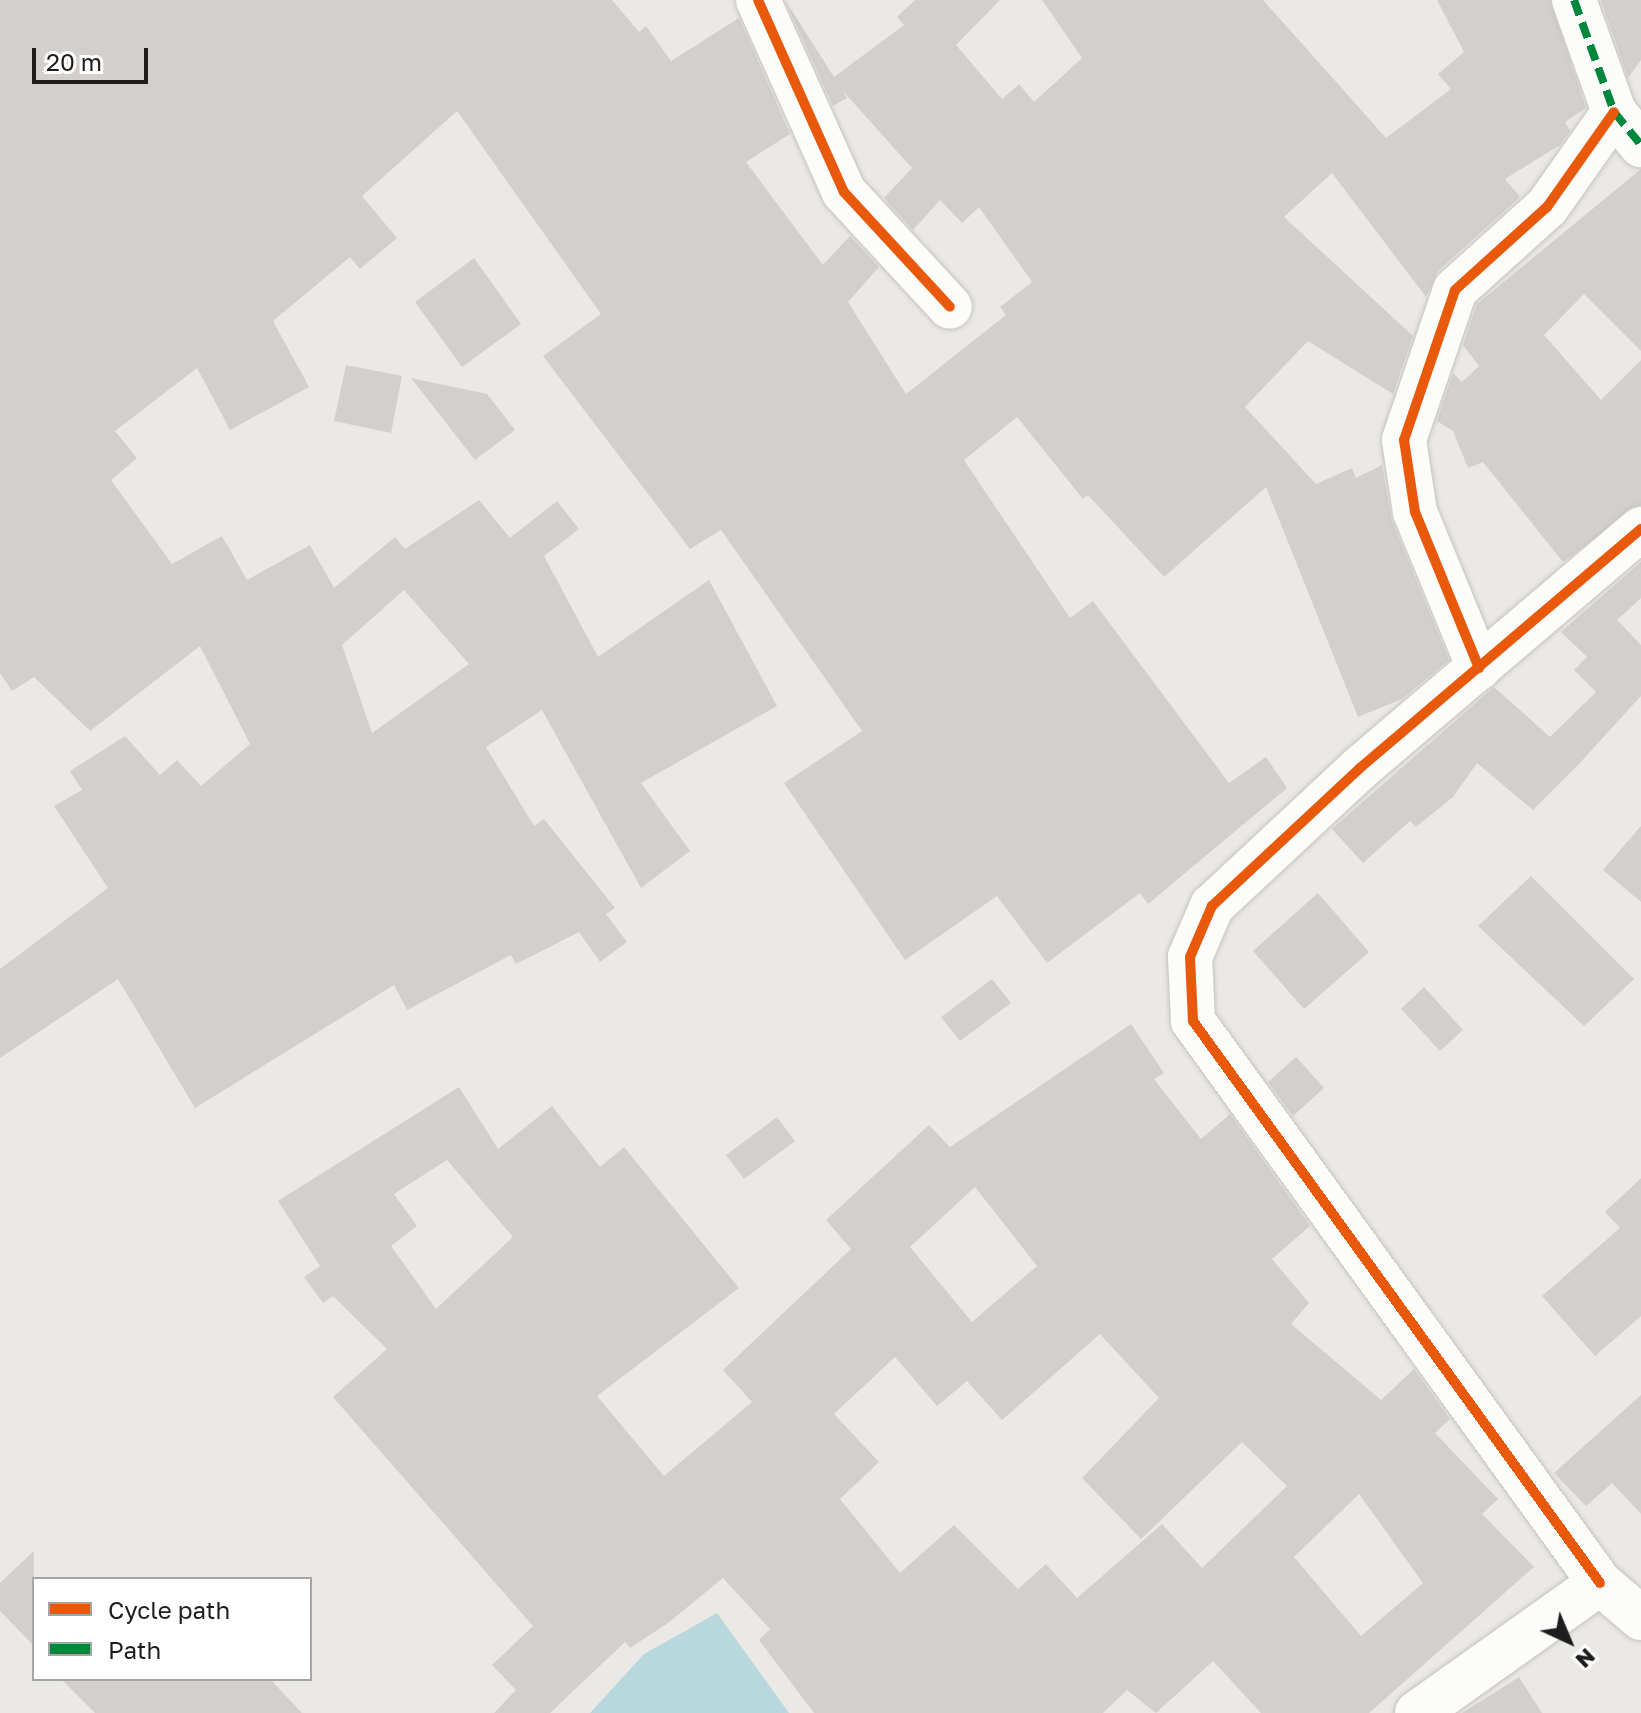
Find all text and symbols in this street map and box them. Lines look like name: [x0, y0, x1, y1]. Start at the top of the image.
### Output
scale bar: [36, 32, 152, 82]
text: 20 m: [46, 47, 102, 76]
legend: [32, 1577, 312, 1681]
text: Cycle path: [108, 1595, 230, 1624]
north arrow: [1529, 1601, 1609, 1681]
text: Path: [108, 1635, 161, 1664]
text: N: [1571, 1643, 1601, 1674]

